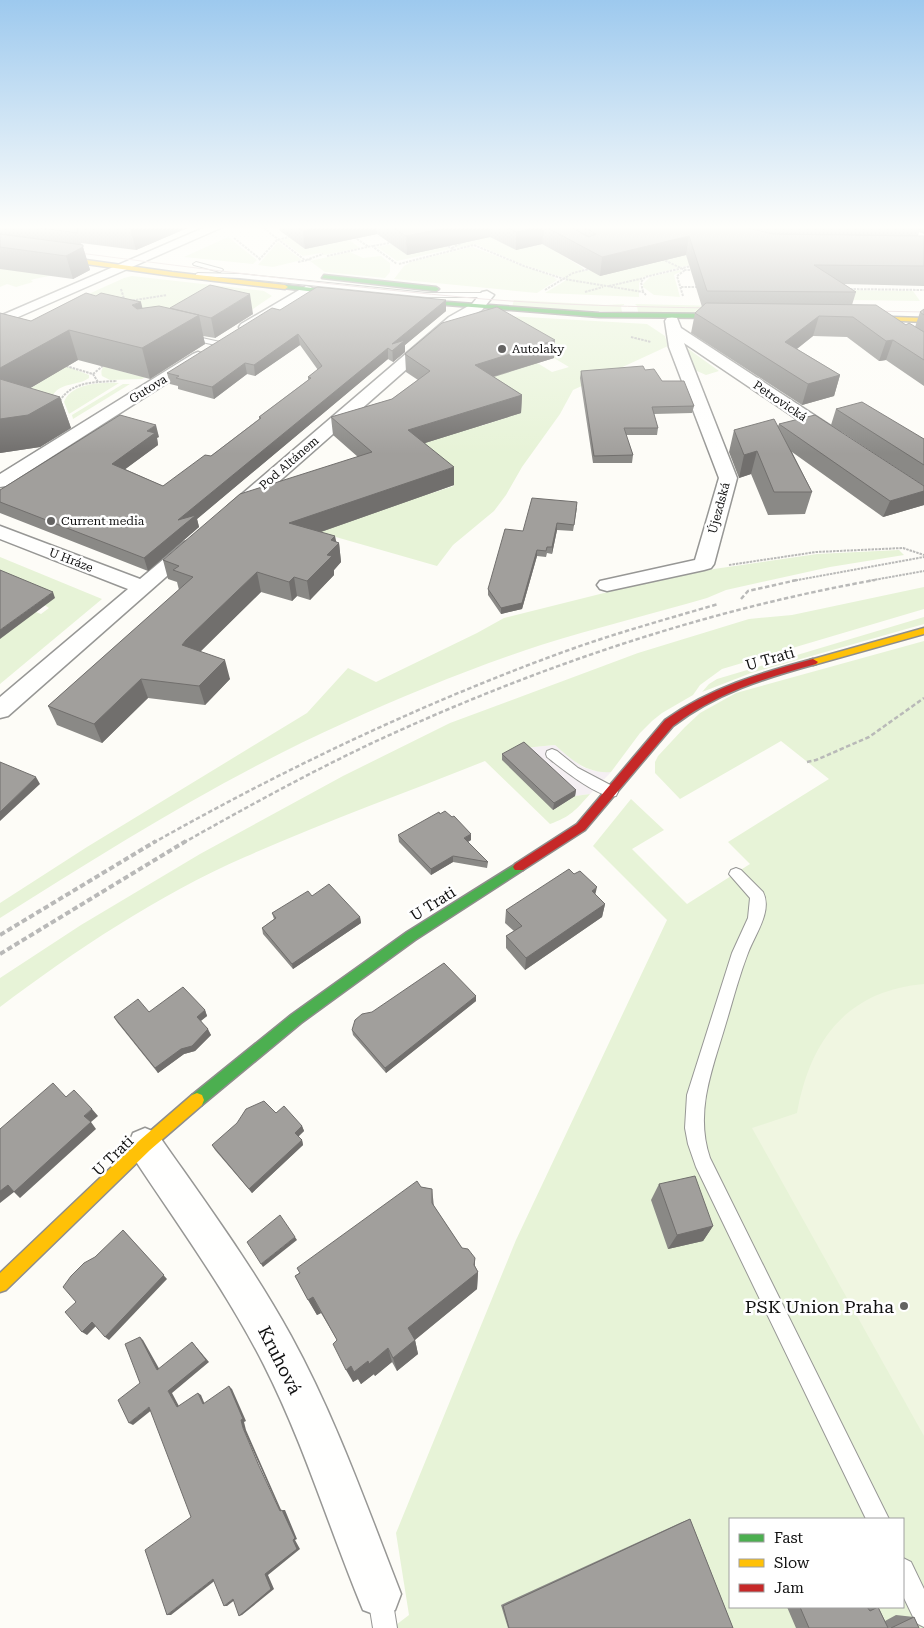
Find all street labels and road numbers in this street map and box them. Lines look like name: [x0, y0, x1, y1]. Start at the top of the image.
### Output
street label: Gutova: [127, 372, 170, 406]
street label: Petrovická: [751, 378, 810, 424]
street label: Pod Altánem: [256, 433, 322, 493]
street label: Újezdská: [705, 480, 733, 535]
street label: U Hráze: [47, 545, 95, 575]
street label: U Trati: [743, 643, 797, 675]
street label: U Trati: [407, 883, 459, 925]
street label: U Trati: [89, 1132, 137, 1180]
street label: Kruhová: [254, 1322, 306, 1398]

